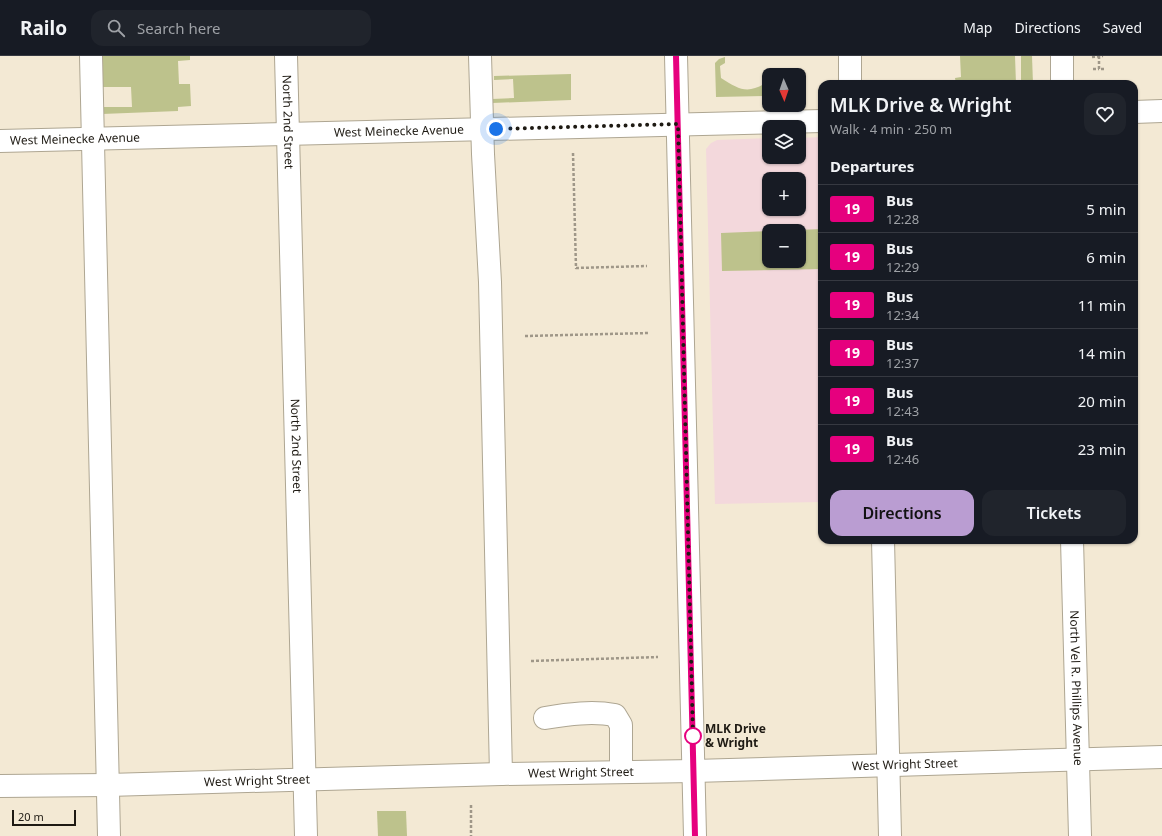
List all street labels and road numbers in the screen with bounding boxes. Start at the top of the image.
street label: North 2nd Street [278,74,298,170]
street label: West Meinecke Avenue [334,121,464,141]
street label: West Meinecke Avenue [10,129,140,149]
street label: North 2nd Street [287,398,306,494]
street label: North Vel R. Phillips Avenue [1066,610,1087,766]
street label: West Wright Street [852,754,959,774]
street label: West Wright Street [528,763,635,782]
street label: West Wright Street [204,770,311,790]

